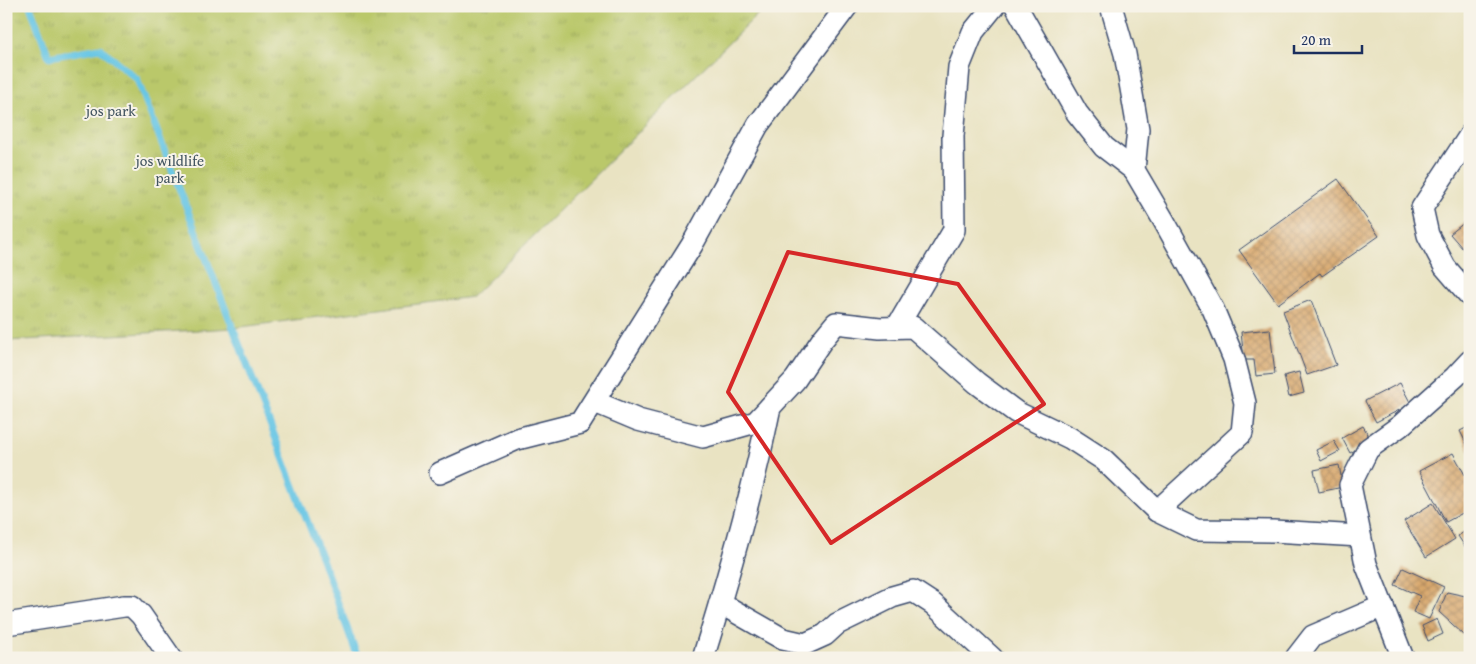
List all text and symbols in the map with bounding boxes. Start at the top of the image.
scale bar [1294,22,1361,54]
text: 20 m [1301,29,1332,50]
park label: jos park [84,100,136,121]
park label: jos wildlife park [134,150,204,188]

